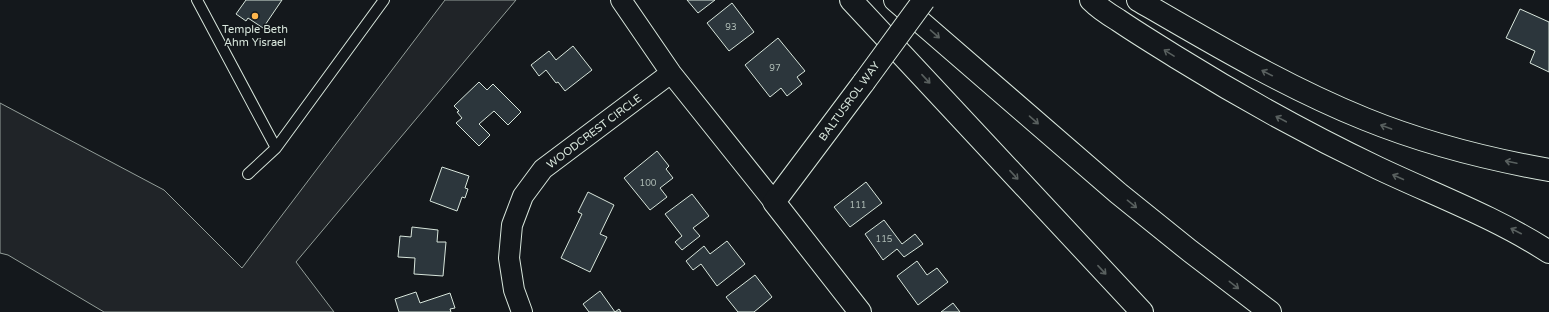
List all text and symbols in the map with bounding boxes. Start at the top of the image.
marker: Temple Beth Ahm Yisrael [250,11,260,21]
house number: 93 [725,22,737,33]
place label: Temple Beth Ahm Yisrael [222,23,288,49]
one-way arrow [930,30,941,39]
one-way arrow [1164,49,1175,57]
street label: BALTUSROL WAY [816,59,883,143]
house number: 97 [769,63,781,74]
one-way arrow [1262,69,1274,77]
one-way arrow [921,74,930,85]
street label: WOODCREST CIRCLE [544,92,644,171]
one-way arrow [1028,115,1039,124]
one-way arrow [1275,115,1287,122]
one-way arrow [1380,122,1392,130]
one-way arrow [1505,158,1518,166]
one-way arrow [1009,170,1018,180]
one-way arrow [1392,172,1404,180]
house number: 100 [640,178,657,189]
house number: 111 [850,200,866,211]
one-way arrow [1127,200,1138,209]
one-way arrow [1510,227,1522,235]
house number: 115 [876,234,893,245]
one-way arrow [1098,265,1107,275]
one-way arrow [1228,281,1239,290]

